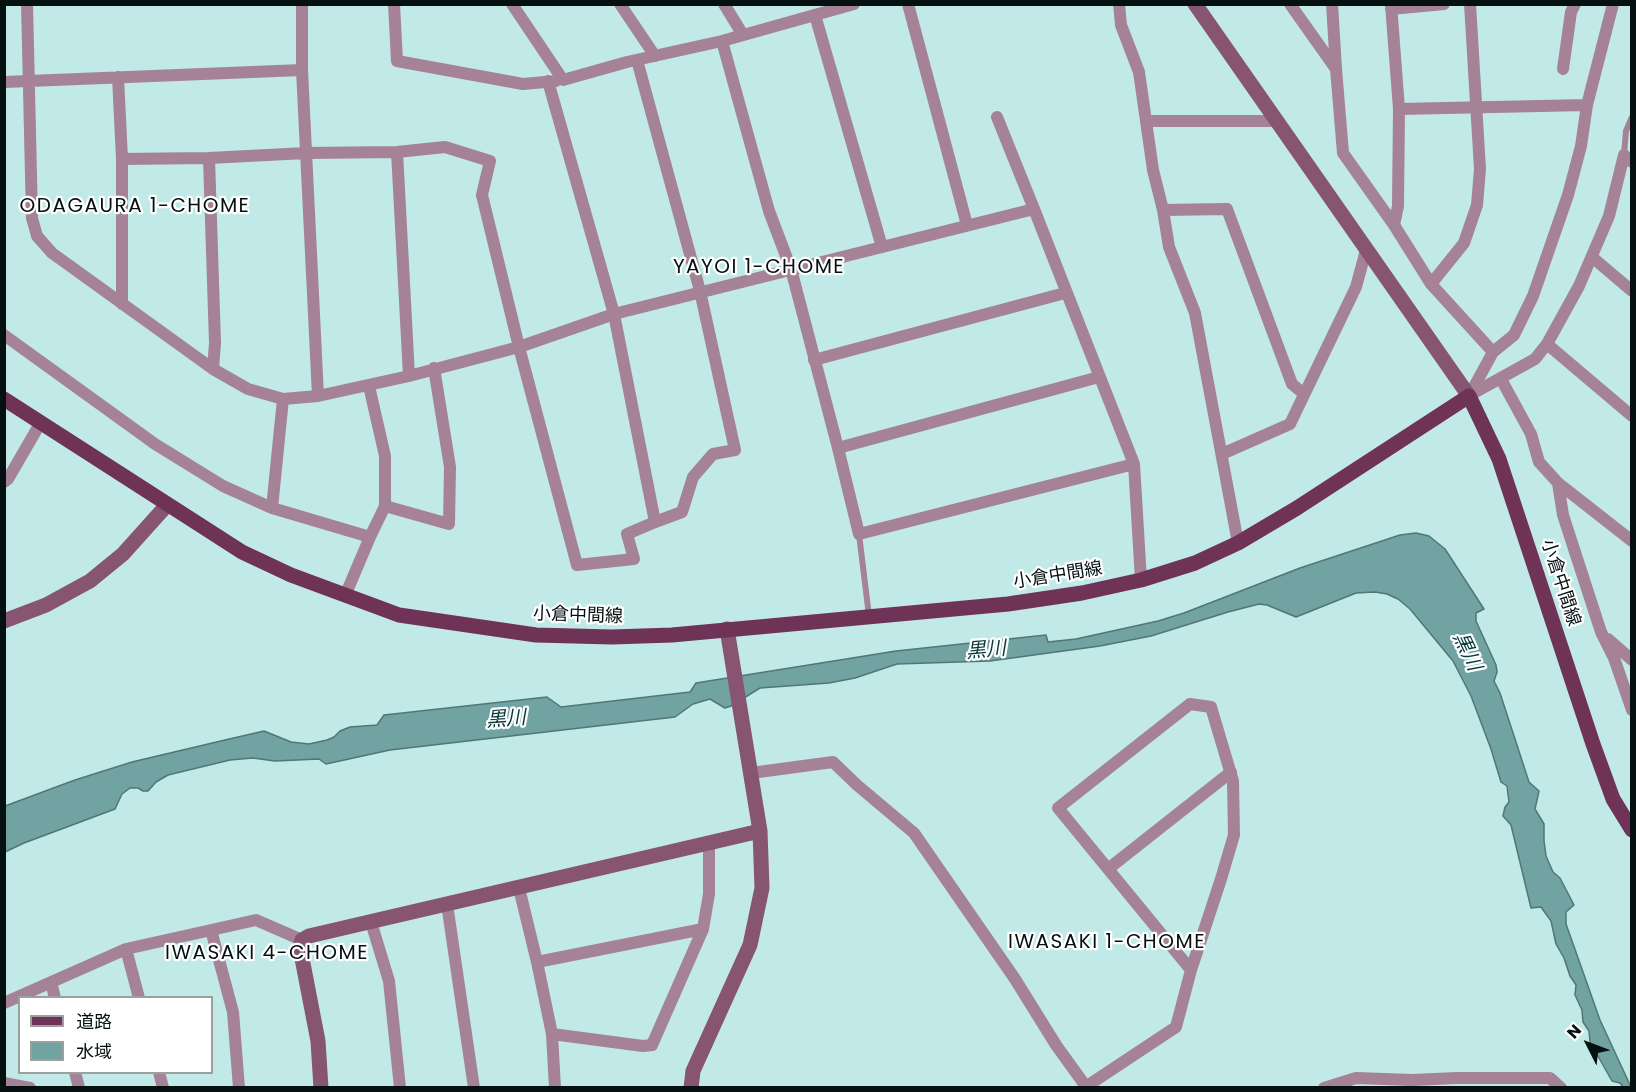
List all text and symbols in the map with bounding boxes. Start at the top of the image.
district label: ODAGAURA 1-CHOME [20,195,250,219]
district label: YAYOI 1-CHOME [673,256,845,280]
street label: 小倉中間線 [1536,537,1584,629]
street label: 小倉中間線 [1012,558,1104,594]
street label: 小倉中間線 [533,604,623,628]
water label: 黒川 [1447,629,1485,675]
water label: 黒川 [965,637,1007,665]
water label: 黒川 [485,707,527,733]
district label: IWASAKI 1-CHOME [1008,931,1206,955]
district label: IWASAKI 4-CHOME [165,942,369,966]
legend [18,996,213,1074]
text: 道路 [76,1009,112,1034]
north arrow [1558,1014,1618,1074]
text: N [1562,1019,1587,1044]
text: 水域 [76,1039,112,1064]

